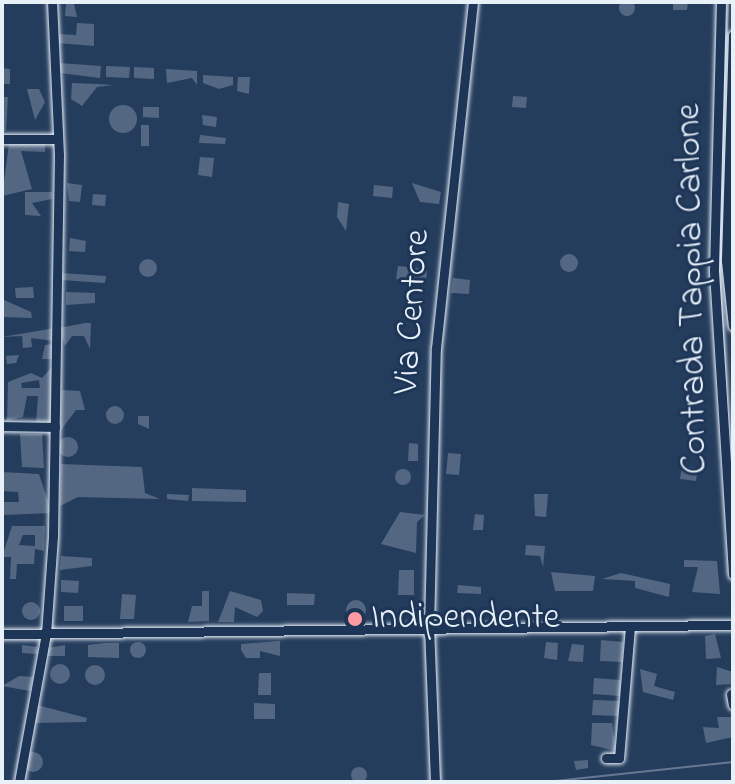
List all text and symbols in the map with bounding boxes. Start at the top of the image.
street label: Contrada Tappia Carlone [668,103,718,475]
street label: Via Centore [386,228,440,396]
place label: Indipendente [371,597,560,641]
marker: Indipendente [346,610,364,628]

